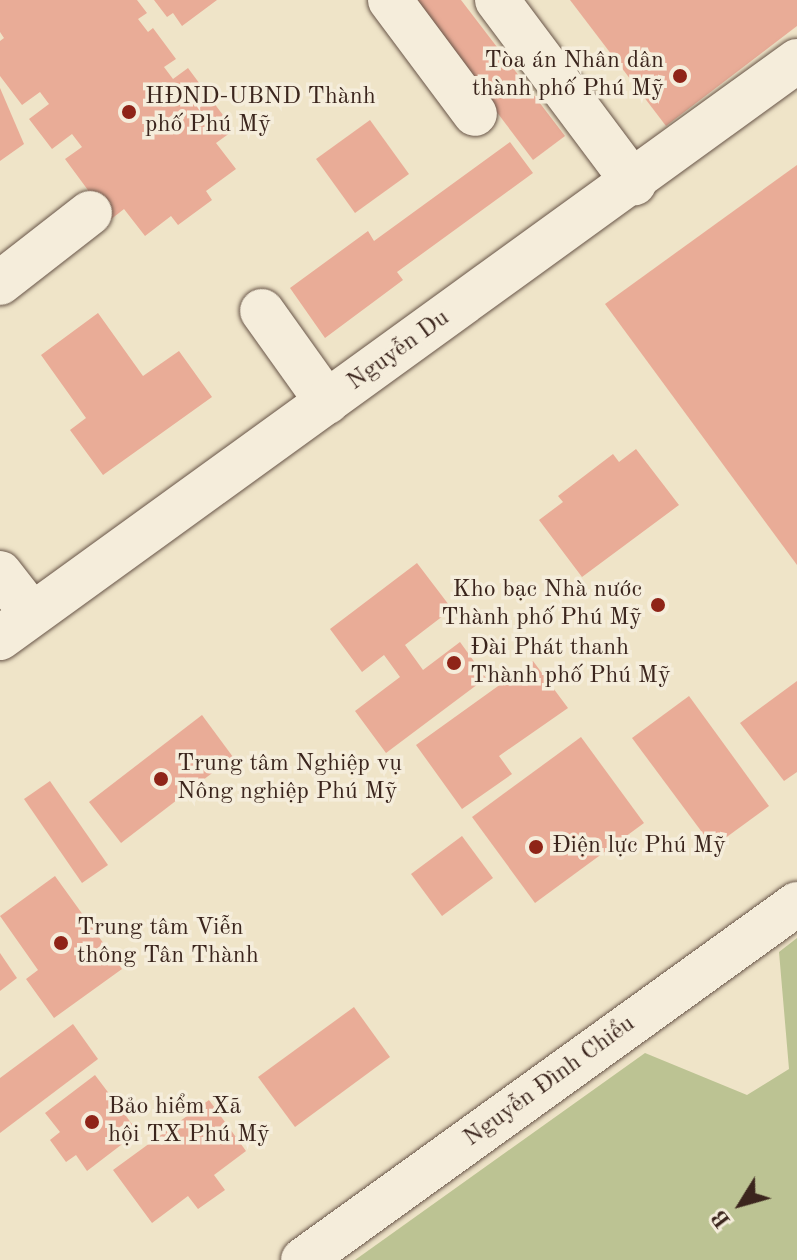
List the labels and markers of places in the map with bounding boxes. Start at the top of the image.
place label: Tòa án Nhân dân thành phố Phú Mỹ [472,48,664,104]
marker: Tòa án Nhân dân thành phố Phú Mỹ [671,67,689,85]
place label: HĐND-UBND Thành phố Phú Mỹ [145,84,376,140]
marker: HĐND-UBND Thành phố Phú Mỹ [120,103,138,121]
place label: Kho bạc Nhà nước Thành phố Phú Mỹ [441,577,642,633]
marker: Kho bạc Nhà nước Thành phố Phú Mỹ [649,596,667,614]
place label: Đài Phát thanh Thành phố Phú Mỹ [470,635,671,691]
marker: Đài Phát thanh Thành phố Phú Mỹ [445,654,463,672]
place label: Trung tâm Nghiệp vụ Nông nghiệp Phú Mỹ [177,751,402,807]
marker: Trung tâm Nghiệp vụ Nông nghiệp Phú Mỹ [152,770,170,788]
place label: Điện lực Phú Mỹ [552,833,726,861]
marker: Điện lực Phú Mỹ [527,838,545,856]
place label: Trung tâm Viễn thông Tân Thành [77,915,259,971]
marker: Trung tâm Viễn thông Tân Thành [52,934,70,952]
place label: Bảo hiểm Xã hội TX Phú Mỹ [108,1094,270,1150]
marker: Bảo hiểm Xã hội TX Phú Mỹ [83,1113,101,1131]

